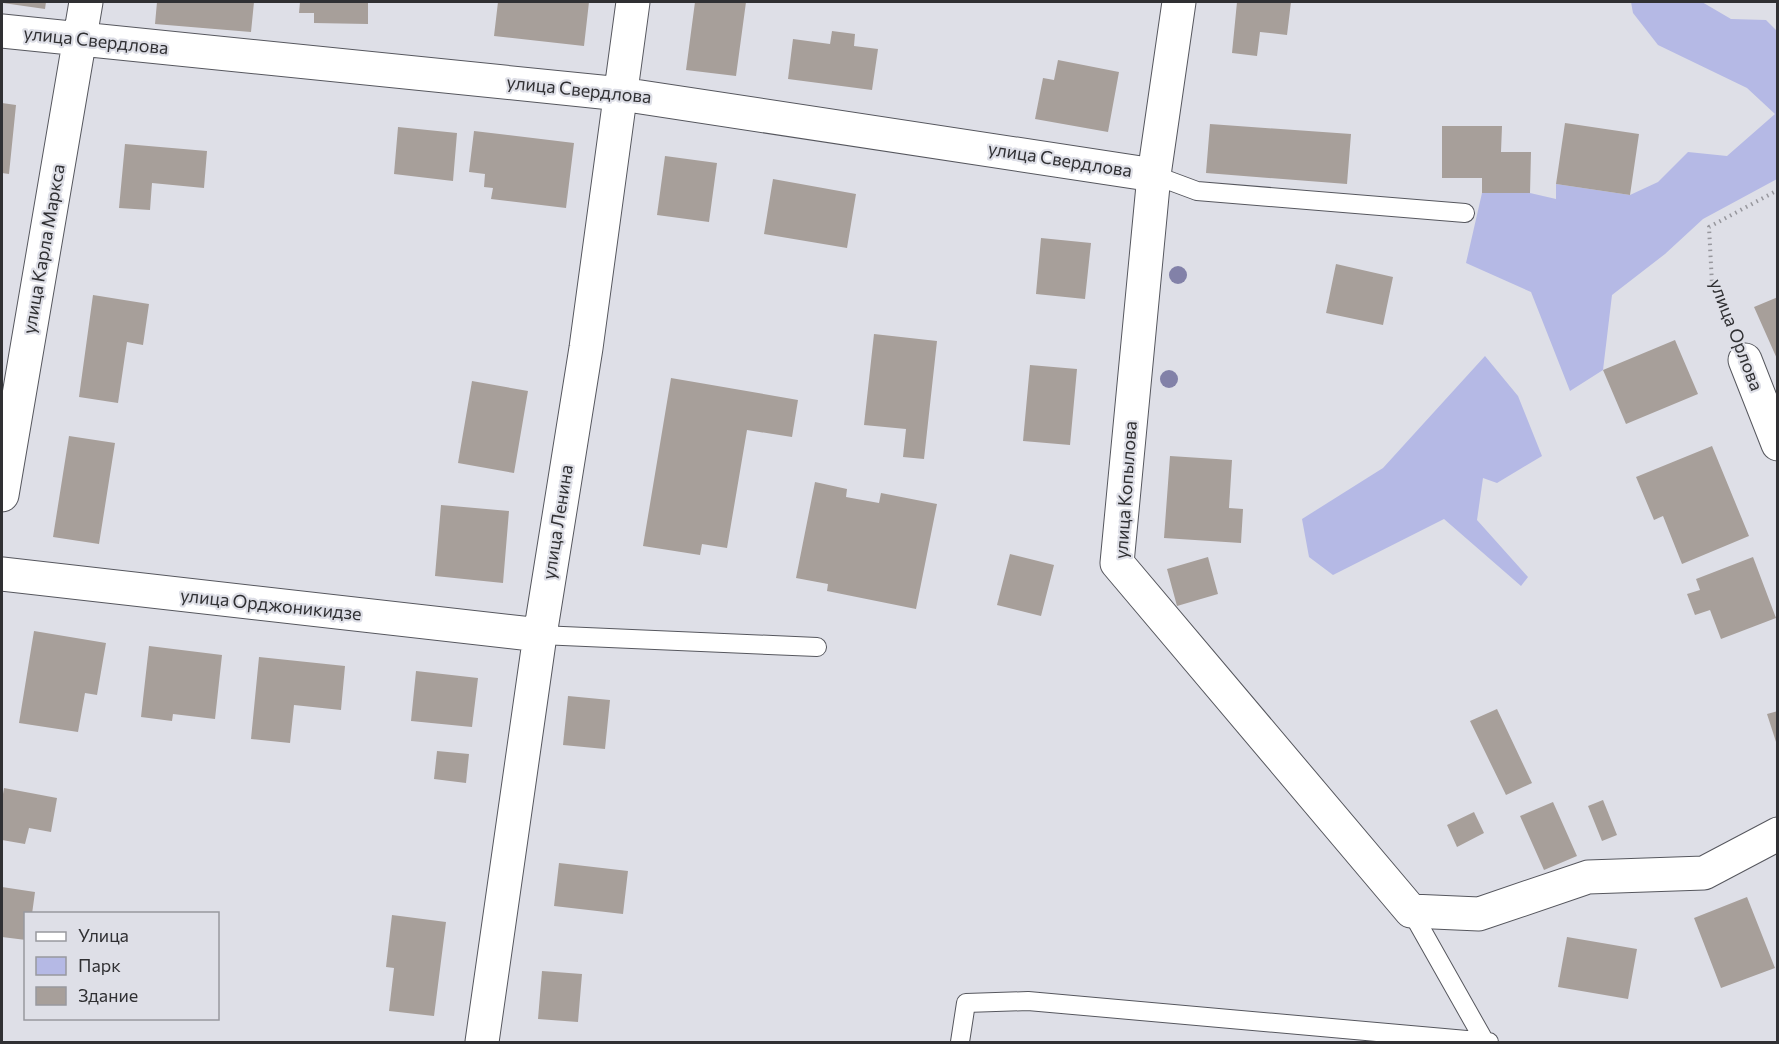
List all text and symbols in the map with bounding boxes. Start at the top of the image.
street label: улица Свердлова [23,21,170,59]
street label: улица Свердлова [506,70,653,108]
street label: улица Свердлова [987,137,1134,181]
street label: улица Карла Маркса [17,162,69,336]
street label: улица Орлова [1706,276,1768,394]
street label: улица Копылова [1109,420,1141,560]
street label: улица Ленина [537,463,577,581]
street label: улица Орджоникидзе [179,584,363,624]
legend [24,912,219,1020]
text: Улица [78,924,129,946]
text: Парк [78,954,121,976]
text: Здание [78,984,138,1006]

